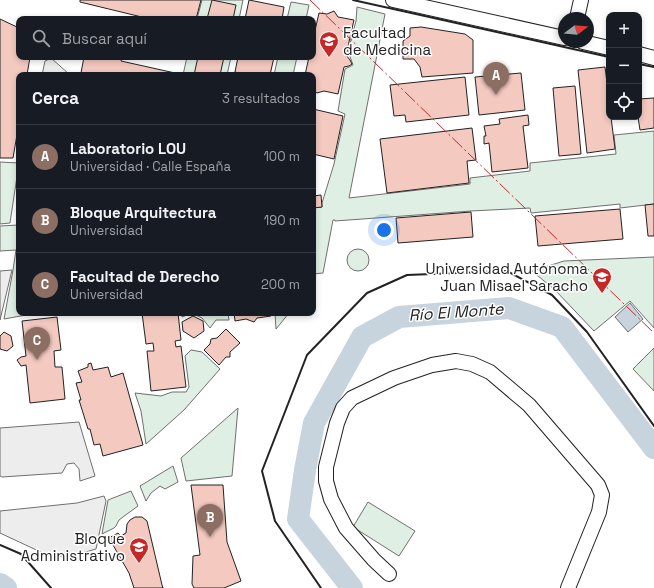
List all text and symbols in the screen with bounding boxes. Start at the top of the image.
north arrow [558,12,594,48]
map controls [606,12,642,120]
button: + [606,12,642,48]
search box [16,16,316,60]
place label: Facultad de Medicina [343,23,431,59]
icon: search [30,27,52,49]
text: Buscar aquí [62,29,147,48]
school or university icon: Facultad de Medicina [318,30,340,58]
button: − [606,48,642,84]
pin: A [483,62,509,95]
button: locate [606,84,642,120]
text: Cerca [32,87,79,109]
text: 3 resultados [222,90,300,107]
text: Laboratorio LOU [70,139,186,158]
text: A [41,148,49,165]
text: 100 m [263,148,300,165]
text: Universidad · Calle España [70,158,231,175]
text: Bloque Arquitectura [70,203,217,222]
text: B [41,212,49,229]
text: 190 m [264,212,300,229]
your location [374,220,394,240]
text: Universidad [70,222,143,239]
place label: Universidad Autónoma Juan Misael Saracho [425,259,588,295]
school or university icon: Universidad Autónoma Juan Misael Saracho [591,266,613,294]
text: Facultad de Derecho [70,267,219,286]
text: C [41,276,49,293]
text: 200 m [261,276,300,293]
text: Universidad [70,286,143,303]
water label: Río El Monte [408,298,505,326]
pin: C [24,327,50,360]
pin: B [197,504,223,537]
place label: Bloque Administrativo [21,529,125,565]
school or university icon: Bloque Administrativo [128,536,150,564]

